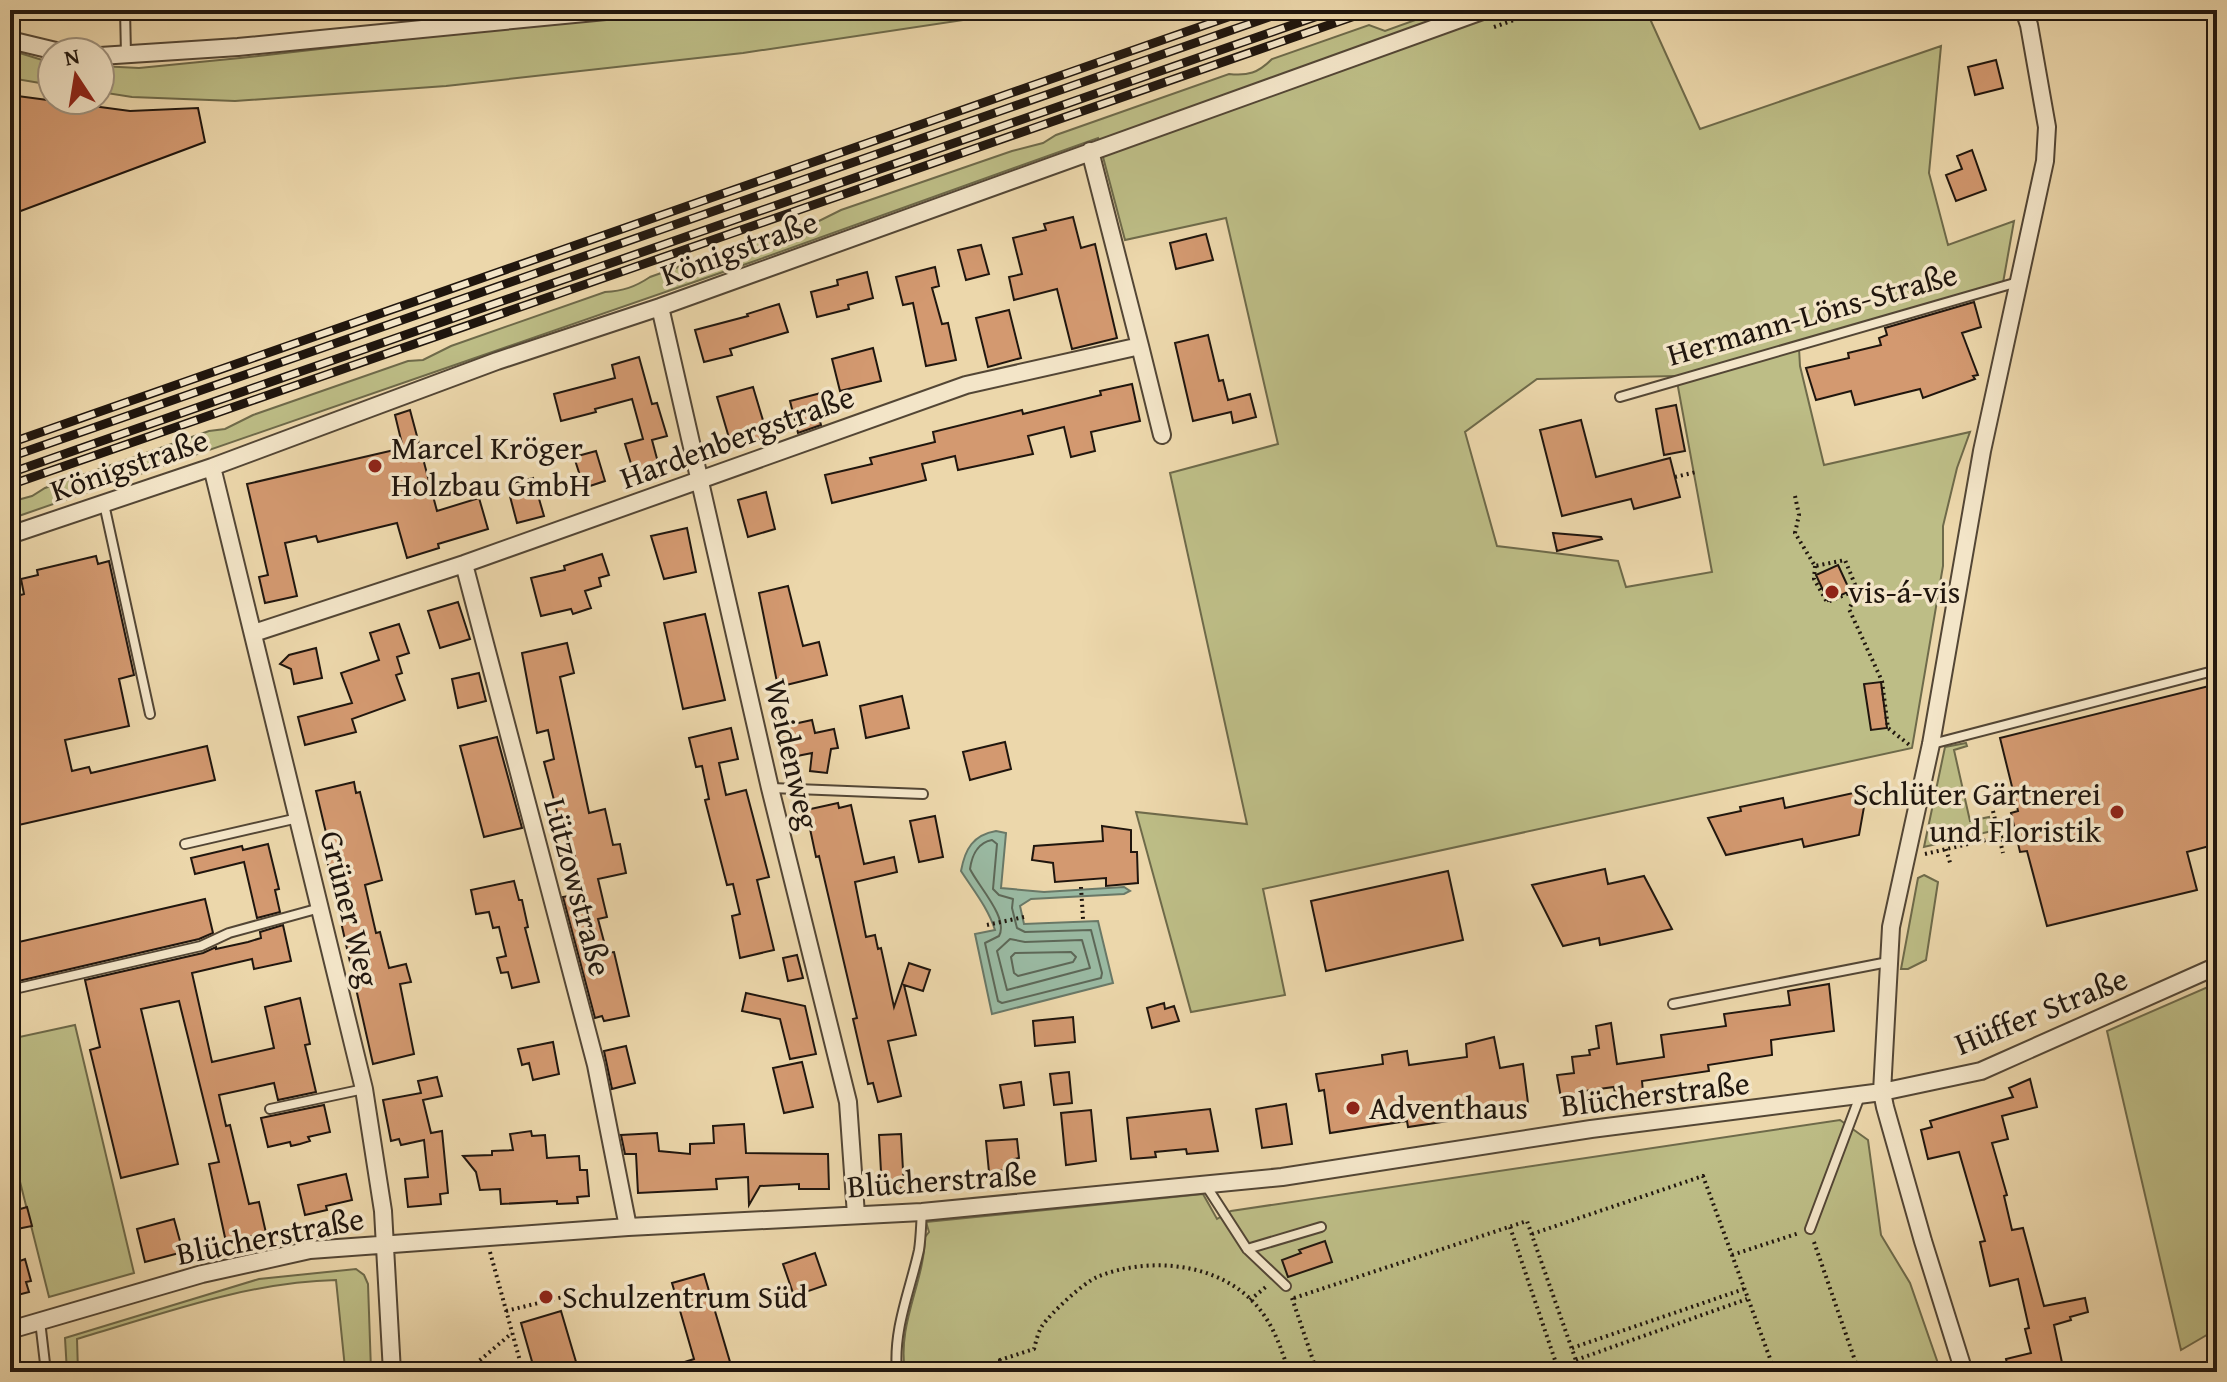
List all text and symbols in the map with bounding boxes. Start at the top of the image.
north arrow [36,36,116,116]
text: N [61,39,83,74]
street label: Königstraße [654,197,824,298]
street label: Hermann-Löns-Straße [1661,250,1962,377]
street label: Hardenbergstraße [613,372,860,501]
street label: Königstraße [44,416,214,513]
place label: Marcel Kröger Holzbau GmbH [391,424,590,508]
marker: Marcel Kröger Holzbau GmbH [366,457,384,475]
place label: vis-á-vis [1848,568,1960,615]
marker: vis-á-vis [1823,583,1841,601]
street label: Weidenweg [752,674,833,834]
place label: Schlüter Gärtnerei und Floristik [1853,770,2102,854]
street label: Lützowstraße [532,793,625,981]
marker: Schlüter Gärtnerei und Floristik [2108,803,2126,821]
street label: Grüner Weg [308,826,393,992]
street label: Hüffer Straße [1947,954,2134,1067]
street label: Blücherstraße [1558,1059,1752,1128]
place label: Adventhaus [1369,1084,1528,1131]
marker: Adventhaus [1344,1099,1362,1117]
street label: Blücherstraße [846,1149,1038,1210]
street label: Blücherstraße [172,1194,368,1277]
place label: Schulzentrum Süd [562,1273,808,1320]
marker: Schulzentrum Süd [537,1288,555,1306]

